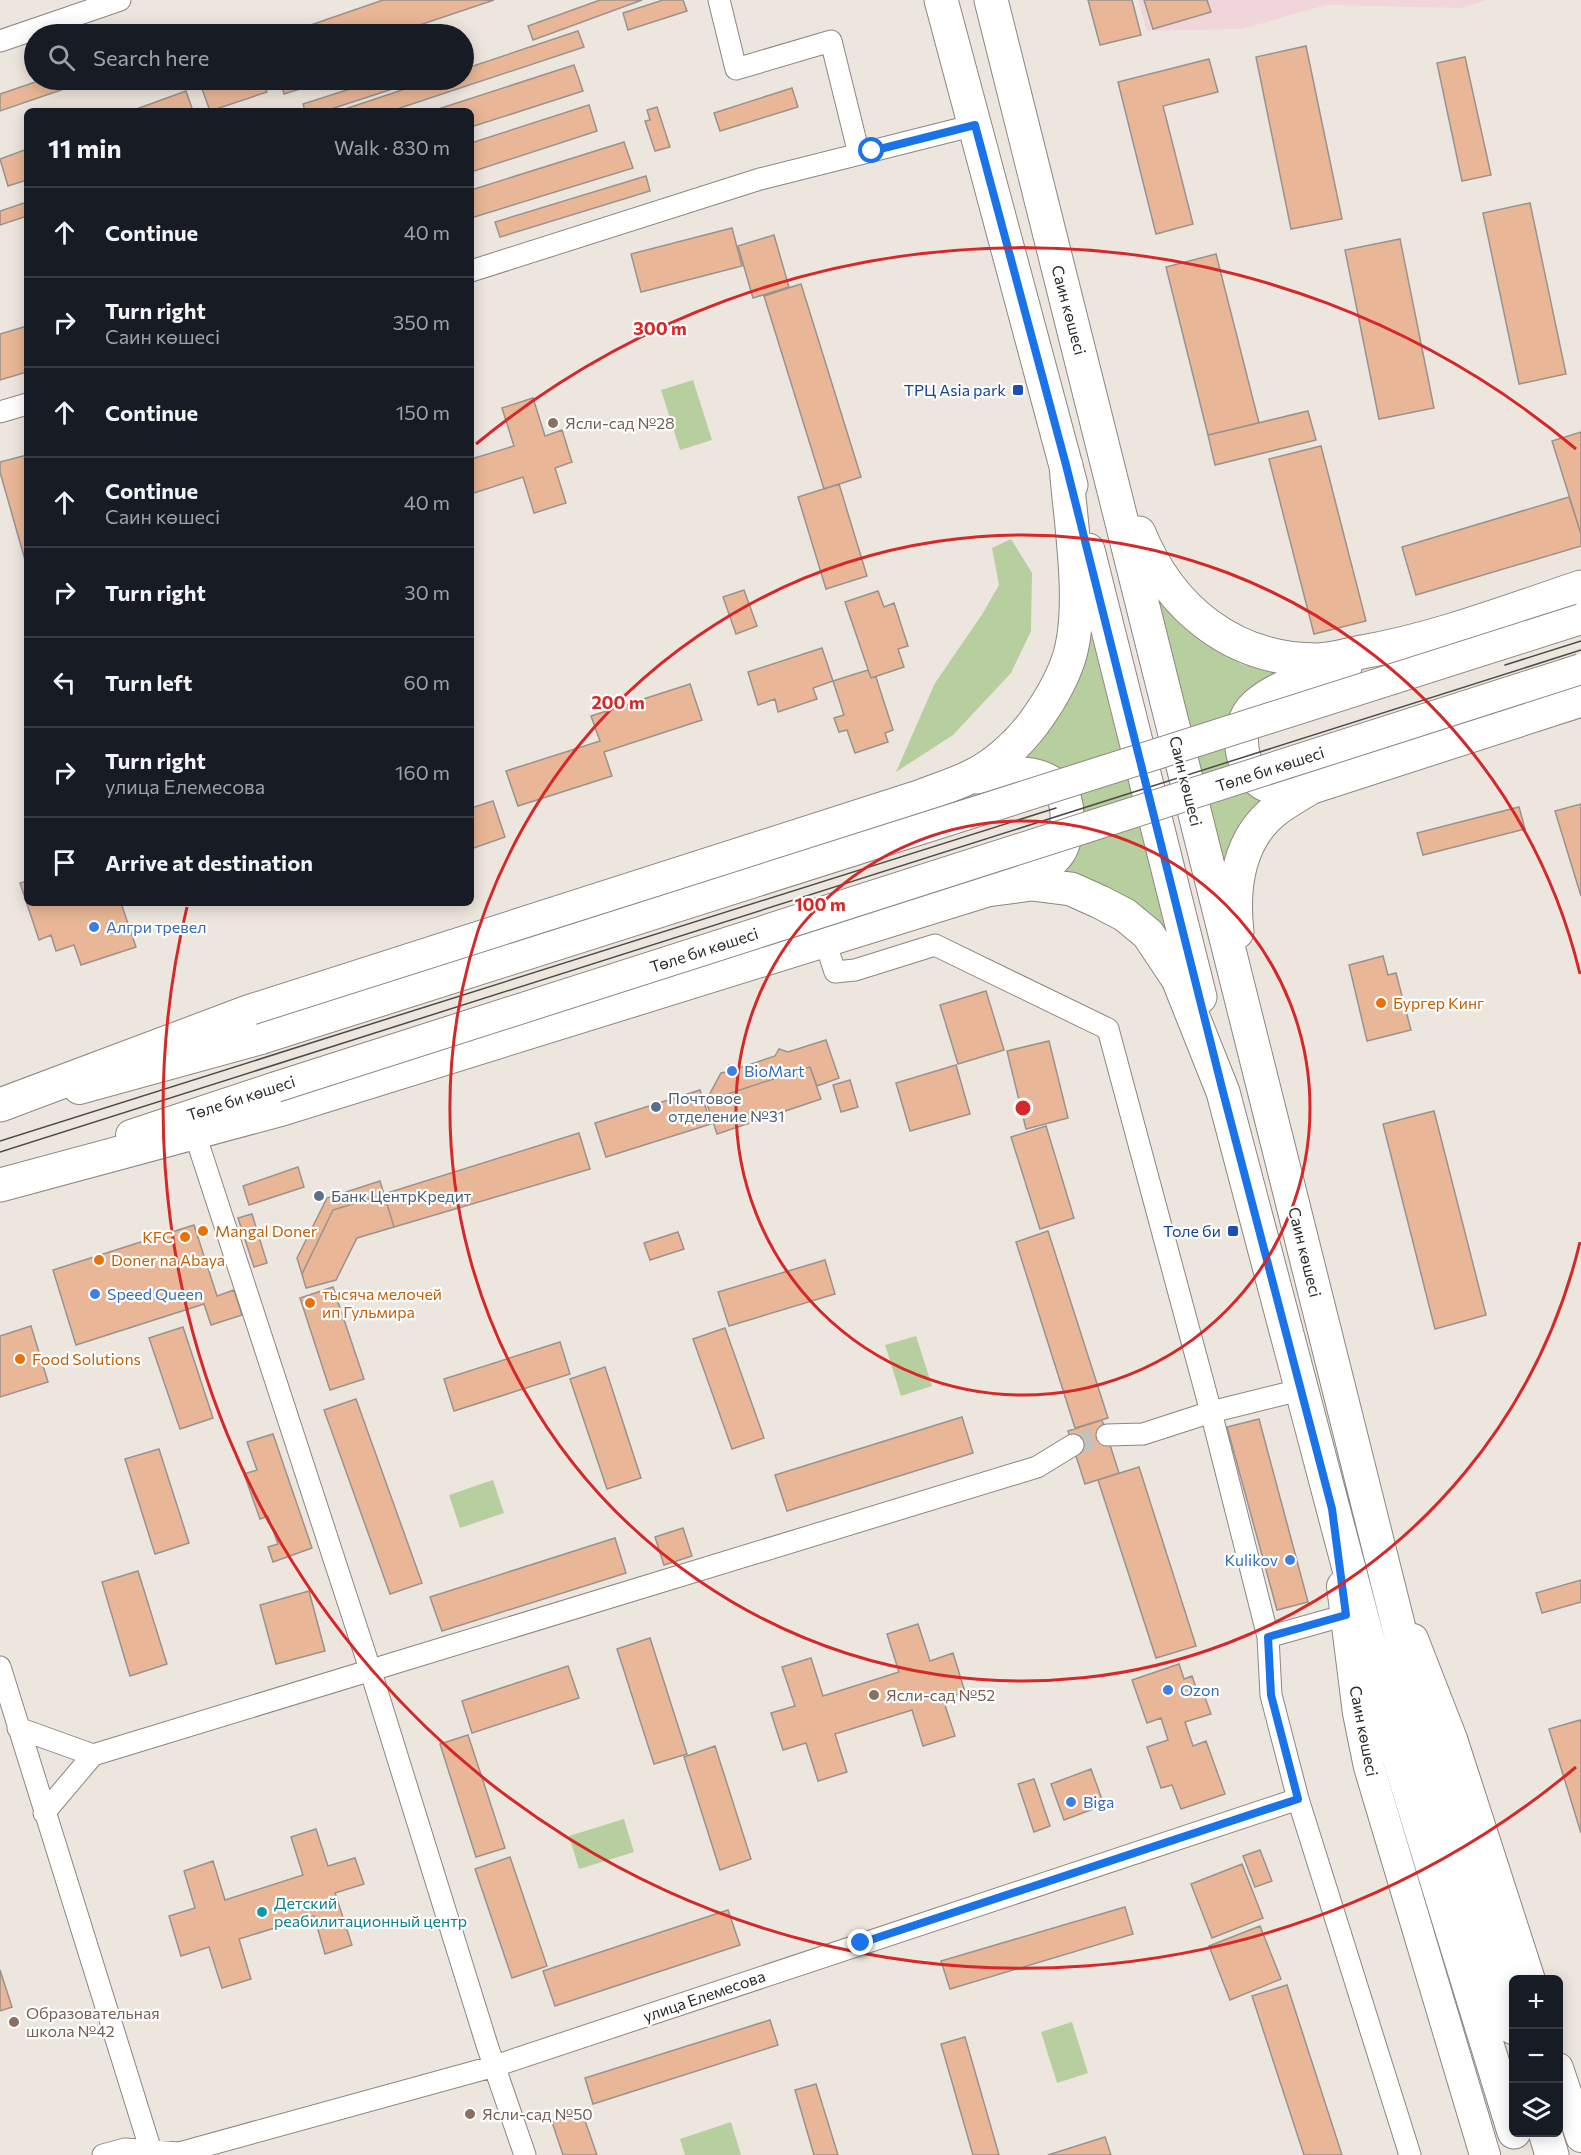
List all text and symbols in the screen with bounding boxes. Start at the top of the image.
search box [24,24,474,90]
icon: search [45,41,78,74]
text: Search here [93,44,209,71]
text: 11 min [48,132,121,163]
text: Walk · 830 m [334,135,450,159]
route start [858,137,884,163]
icon: ahead [48,216,81,249]
text: Continue [105,219,198,246]
text: 40 m [404,220,450,244]
street label: Саин көшесі [1048,263,1091,357]
text: Turn right [105,297,206,324]
icon: right [48,306,81,339]
text: 350 m [393,310,450,334]
text: 300 m [633,317,687,339]
text: Саин көшесі [105,324,220,348]
place label: ТРЦ Asia park [904,380,1006,399]
marker: ТРЦ Asia park [1011,383,1025,397]
icon: ahead [48,396,81,429]
text: Continue [105,399,198,426]
text: 150 m [396,400,450,424]
place label: Ясли-сад №28 [565,413,675,432]
marker: Ясли-сад №28 [546,416,560,430]
text: Continue [105,477,198,504]
icon: ahead [48,486,81,519]
text: 40 m [404,490,450,514]
text: Саин көшесі [105,504,220,528]
icon: right [48,576,81,609]
text: Turn right [105,579,206,606]
text: 30 m [404,580,450,604]
icon: left [48,666,81,699]
text: Turn left [105,669,192,696]
text: 60 m [404,670,450,694]
text: 200 m [591,691,645,713]
street label: Саин көшесі [1166,734,1207,828]
street label: Төле би көшесі [1213,742,1326,795]
text: Turn right [105,747,206,774]
icon: right [48,756,81,789]
text: 160 m [395,760,450,784]
text: улица Елемесова [105,774,265,798]
icon: arrive [48,846,81,879]
text: Arrive at destination [105,849,313,876]
text: 100 m [794,893,846,915]
place label: Алгри тревел [106,917,206,936]
marker: Алгри тревел [87,920,101,934]
street label: Төле би көшесі [647,923,760,976]
place label: Бургер Кинг [1393,993,1484,1012]
marker: Бургер Кинг [1374,996,1388,1010]
place label: BioMart [744,1061,805,1080]
marker: BioMart [725,1064,739,1078]
street label: Төле би көшесі [184,1071,297,1124]
place label: Почтовое отделение №31 [668,1088,785,1125]
centre of rings [1013,1098,1033,1118]
marker: Почтовое отделение №31 [649,1100,663,1114]
place label: Банк ЦентрКредит [331,1186,472,1205]
marker: Банк ЦентрКредит [312,1189,326,1203]
street label: Саин көшесі [1285,1205,1326,1299]
place label: Mangal Doner [215,1221,318,1240]
place label: Толе би [1163,1221,1221,1240]
marker: Mangal Doner [196,1224,210,1238]
marker: Толе би [1226,1224,1240,1238]
place label: KFC [142,1227,173,1246]
marker: KFC [178,1230,192,1244]
place label: Doner na Abaya [111,1250,225,1269]
marker: Doner na Abaya [92,1253,106,1267]
place label: Speed Queen [107,1284,203,1303]
place label: тысяча мелочей ип Гульмира [322,1284,442,1321]
marker: Speed Queen [88,1287,102,1301]
marker: тысяча мелочей ип Гульмира [303,1296,317,1310]
place label: Food Solutions [32,1349,141,1368]
marker: Food Solutions [13,1352,27,1366]
place label: Kulikov [1225,1550,1278,1569]
marker: Kulikov [1283,1553,1297,1567]
place label: Ozon [1180,1680,1220,1699]
marker: Ozon [1161,1683,1175,1697]
street label: Саин көшесі [1346,1684,1383,1778]
place label: Ясли-сад №52 [886,1685,995,1704]
marker: Ясли-сад №52 [867,1688,881,1702]
place label: Biga [1083,1792,1114,1811]
marker: Biga [1064,1795,1078,1809]
place label: Детский реабилитационный центр [274,1893,467,1930]
marker: Детский реабилитационный центр [255,1905,269,1919]
route end [847,1929,873,1955]
street label: улица Елемесова [640,1966,767,2025]
map controls [1509,1975,1563,2137]
button: + [1509,1975,1563,2029]
place label: Образовательная школа №42 [26,2003,160,2040]
marker: Образовательная школа №42 [7,2015,21,2029]
button: − [1509,2029,1563,2083]
button: layers [1509,2083,1563,2137]
place label: Ясли-сад №50 [482,2104,593,2123]
marker: Ясли-сад №50 [463,2107,477,2121]

